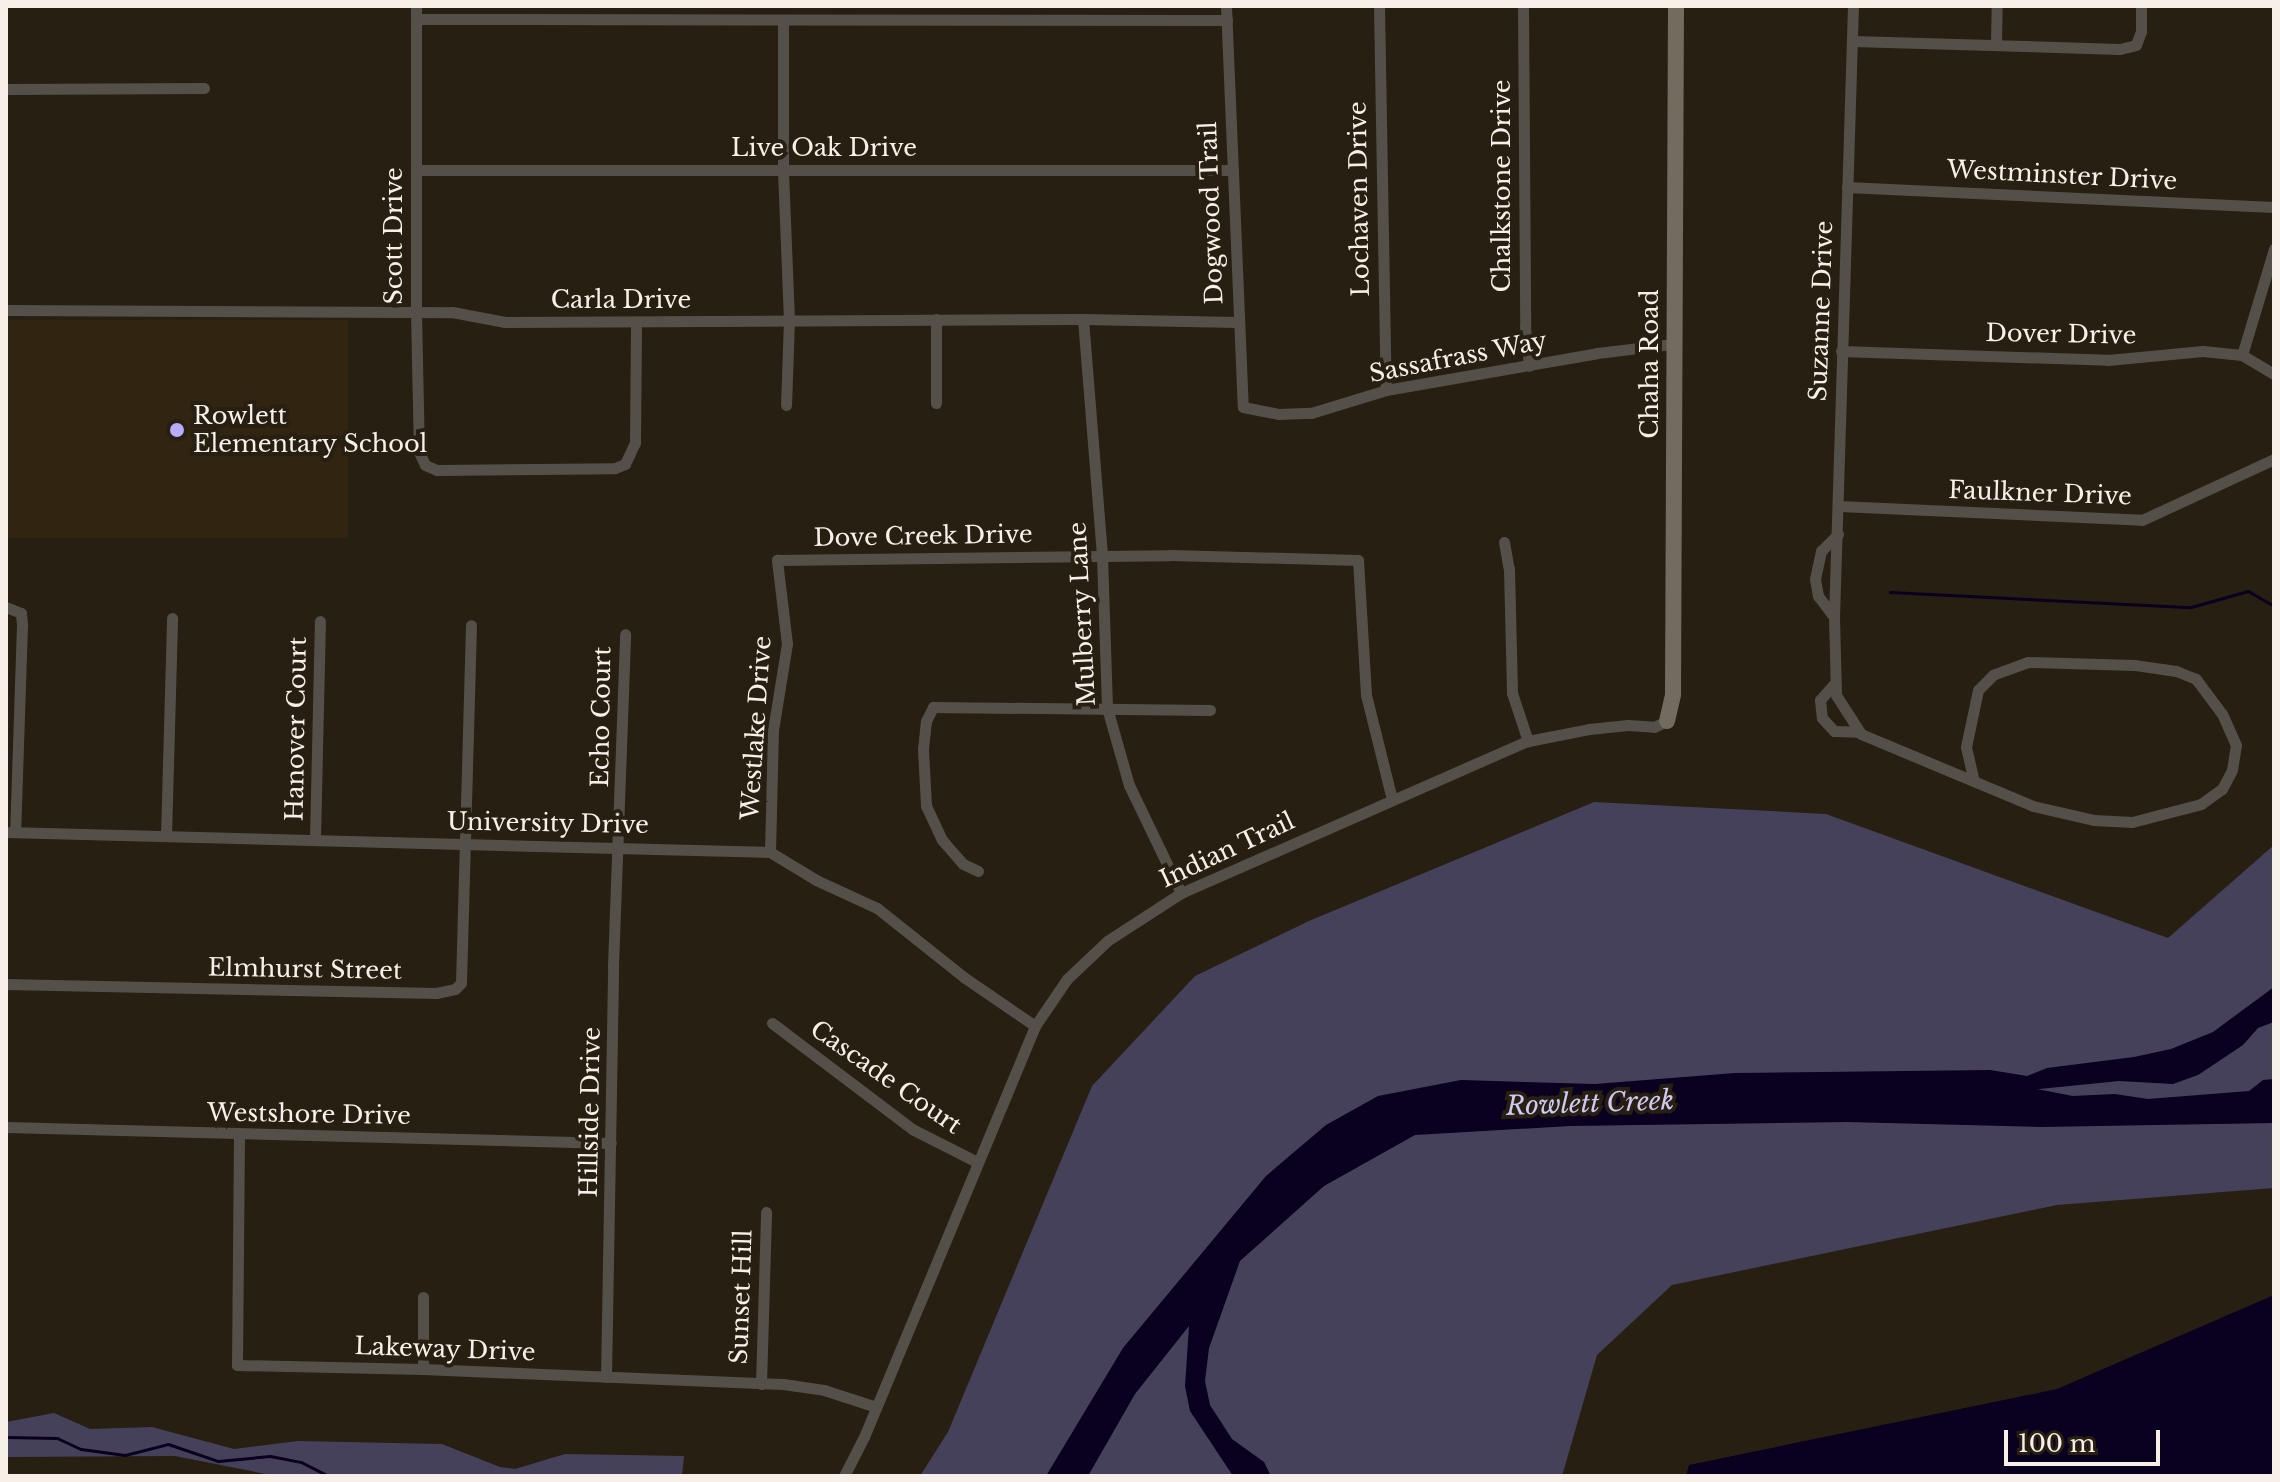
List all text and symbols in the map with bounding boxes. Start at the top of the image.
street label: Chalkstone Drive [1488,79,1516,293]
street label: Lochaven Drive [1343,101,1375,297]
street label: Dogwood Trail [1193,121,1229,305]
street label: Live Oak Drive [731,134,917,162]
street label: Westminster Drive [1946,155,2178,195]
street label: Scott Drive [380,167,408,305]
street label: Suzanne Drive [1803,220,1839,402]
street label: Carla Drive [551,286,691,314]
street label: Chaha Road [1636,289,1664,439]
street label: Dover Drive [1985,318,2137,350]
street label: Sassafrass Way [1366,326,1550,388]
place label: Rowlett Elementary School [193,402,428,458]
marker: Rowlett Elementary School [168,421,186,439]
street label: Faulkner Drive [1947,475,2133,511]
street label: Dove Creek Drive [813,520,1033,552]
street label: Mulberry Lane [1063,521,1101,707]
street label: Westlake Drive [735,635,777,821]
street label: Hanover Court [280,636,312,822]
street label: Echo Court [585,646,617,788]
street label: Indian Trail [1155,806,1299,894]
street label: University Drive [446,807,650,839]
street label: Elmhurst Street [208,953,402,985]
street label: Cascade Court [805,1014,967,1140]
street label: Hillside Drive [574,1027,606,1197]
water label: Rowlett Creek [1505,1085,1675,1123]
street label: Westshore Drive [207,1098,411,1130]
street label: Sunset Hill [724,1229,758,1365]
street label: Lakeway Drive [354,1331,536,1367]
scale bar [2008,1414,2164,1464]
text: 100 m [2018,1429,2096,1458]

